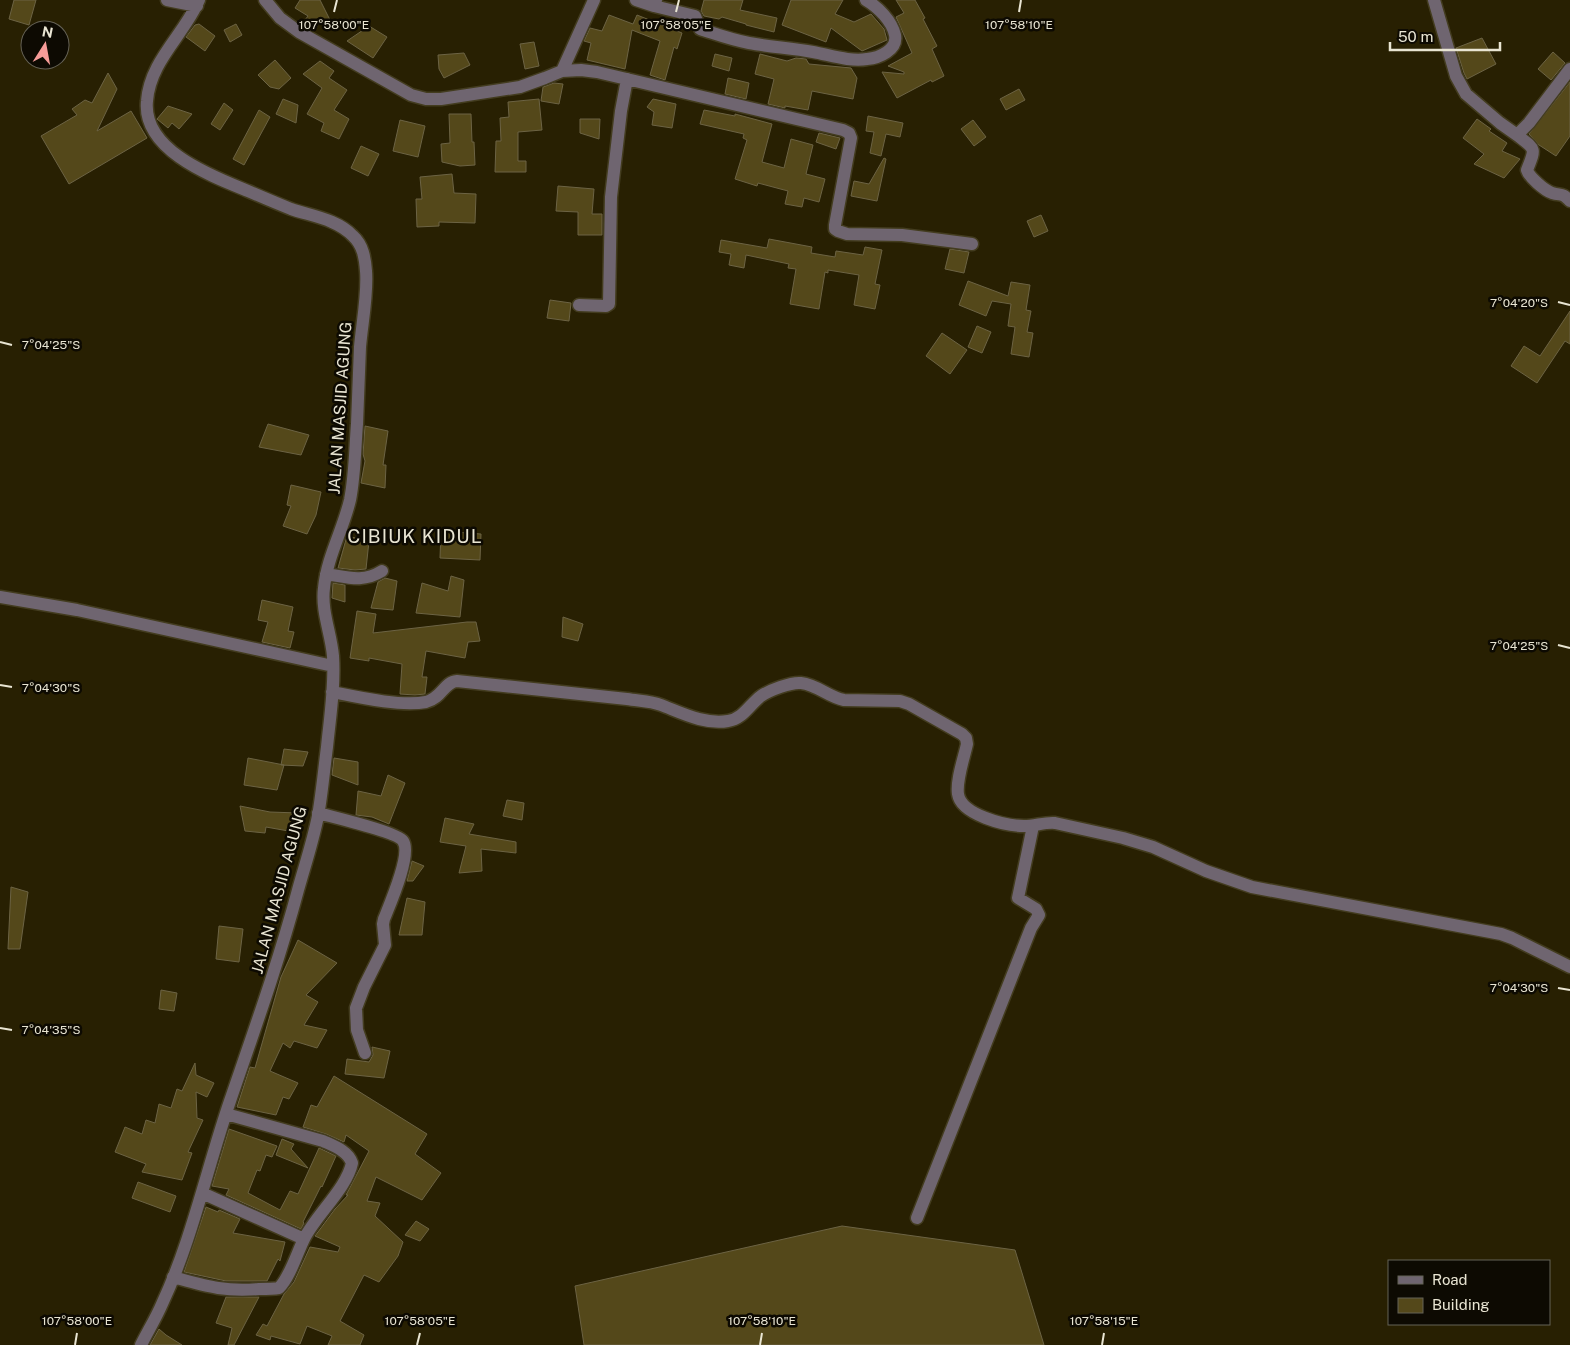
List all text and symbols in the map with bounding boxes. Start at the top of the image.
text: 107°58'00"E [299,18,369,32]
text: 107°58'05"E [641,18,711,32]
text: 107°58'10"E [985,18,1053,32]
north arrow [20,20,70,70]
scale bar [1390,20,1500,52]
text: N [41,23,54,41]
text: 50 m [1398,28,1433,45]
text: 7°04'20"S [1490,296,1548,310]
street label: JALAN MASJID AGUNG [324,321,356,495]
text: 7°04'25"S [22,338,80,352]
district label: CIBIUK KIDUL [347,525,483,547]
text: 7°04'25"S [1490,639,1548,653]
text: 7°04'30"S [22,681,80,695]
street label: JALAN MASJID AGUNG [247,804,311,976]
text: 7°04'30"S [1490,981,1548,995]
text: 7°04'35"S [22,1023,81,1037]
legend [1388,1260,1550,1325]
text: Road [1432,1271,1468,1288]
text: Building [1432,1296,1490,1313]
text: 107°58'00"E [42,1314,112,1328]
text: 107°58'05"E [385,1314,455,1328]
text: 107°58'10"E [728,1314,796,1328]
text: 107°58'15"E [1070,1314,1138,1328]

